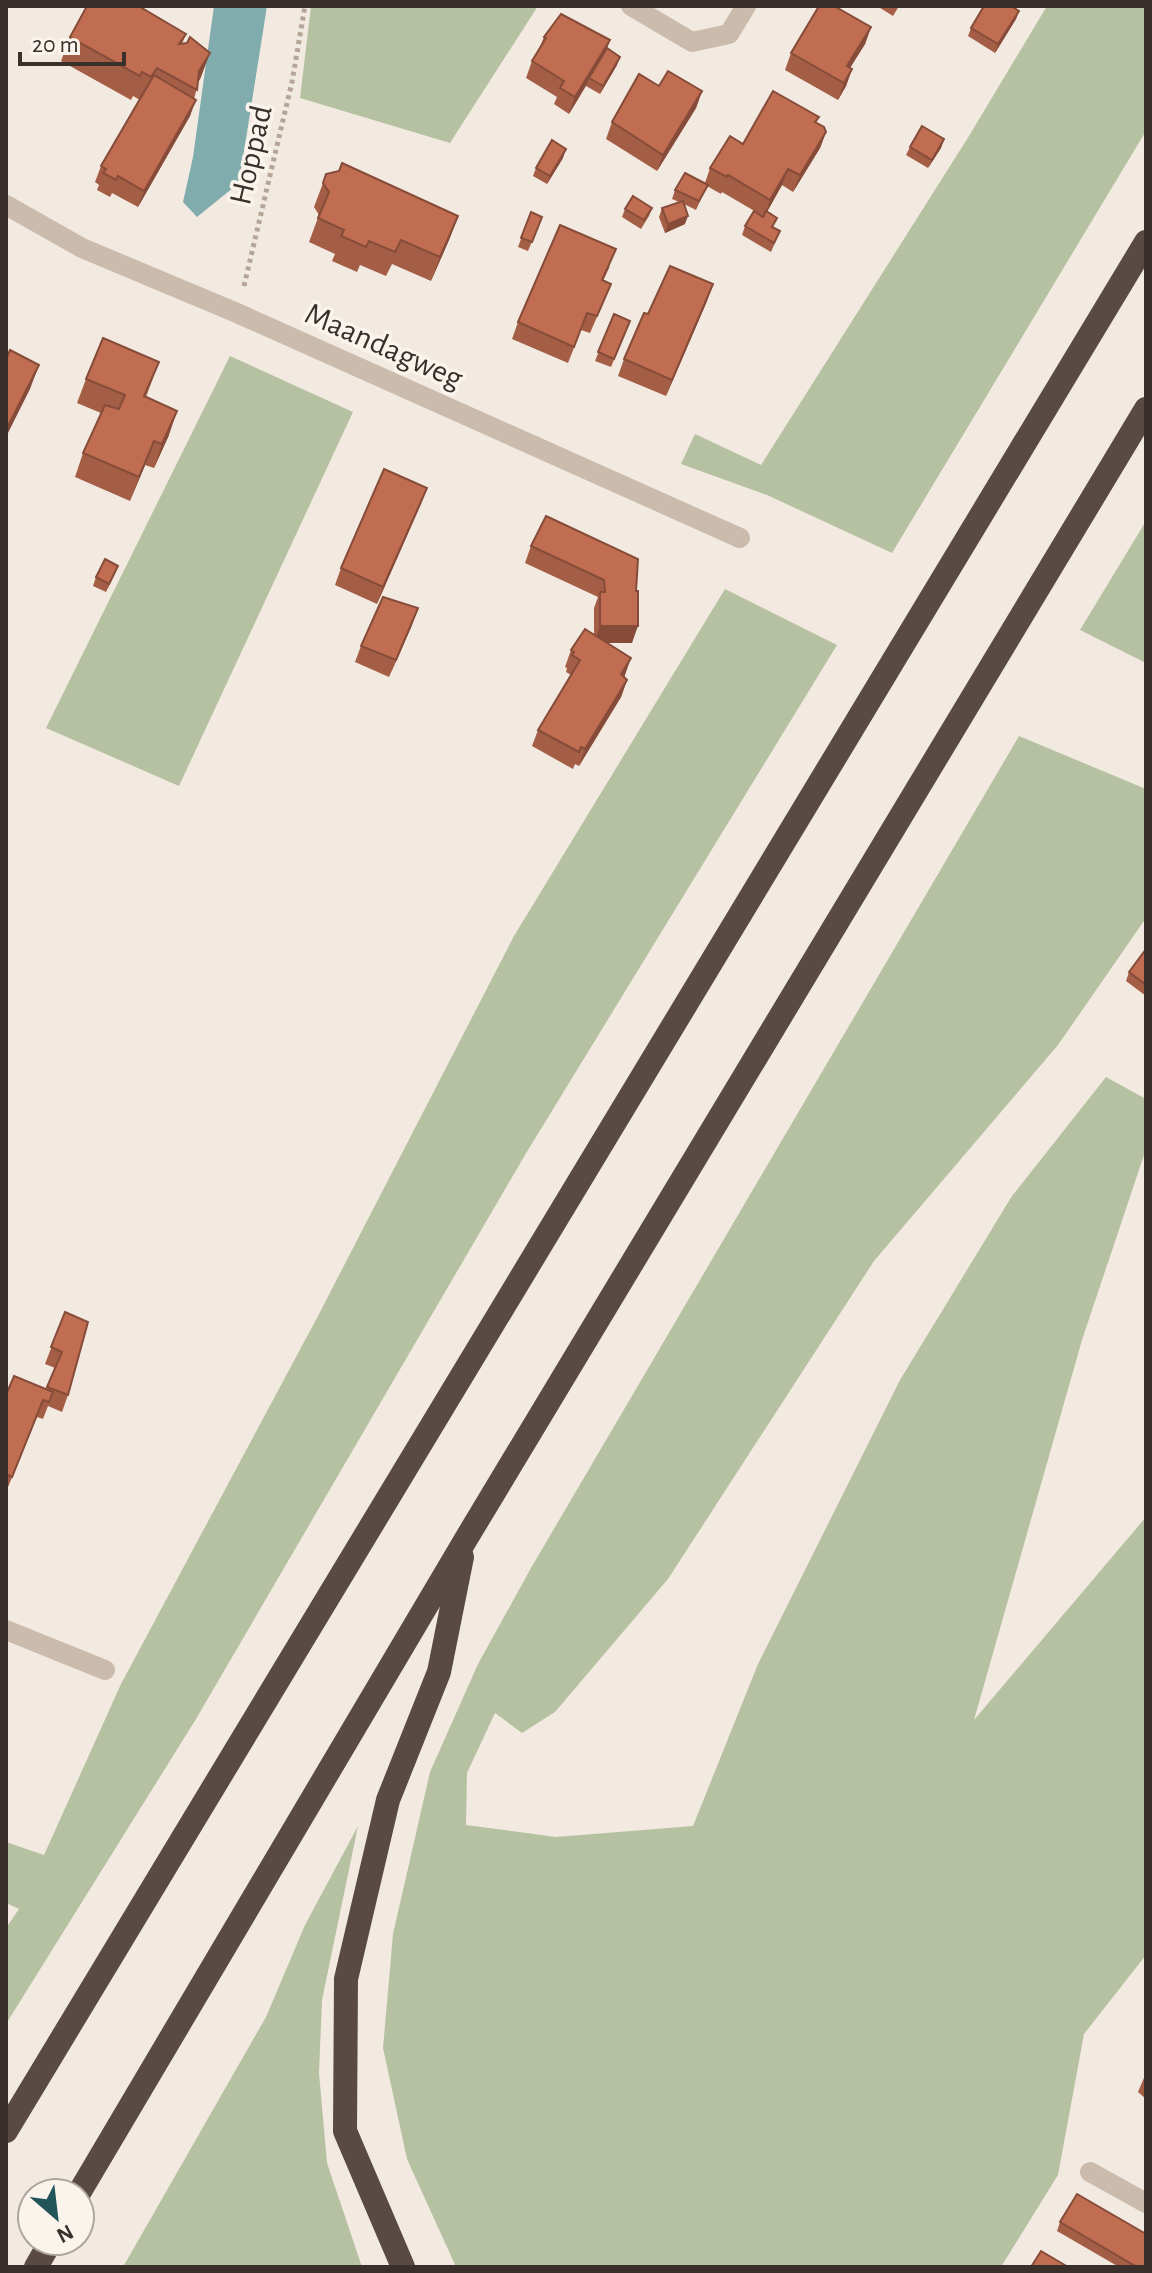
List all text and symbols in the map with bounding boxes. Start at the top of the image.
scale bar [20,16,124,66]
text: 20 m [32,33,79,57]
street label: Hoppad [224,102,278,208]
street label: Maandagweg [300,297,468,395]
north arrow [16,2177,96,2257]
text: N [53,2220,77,2247]

